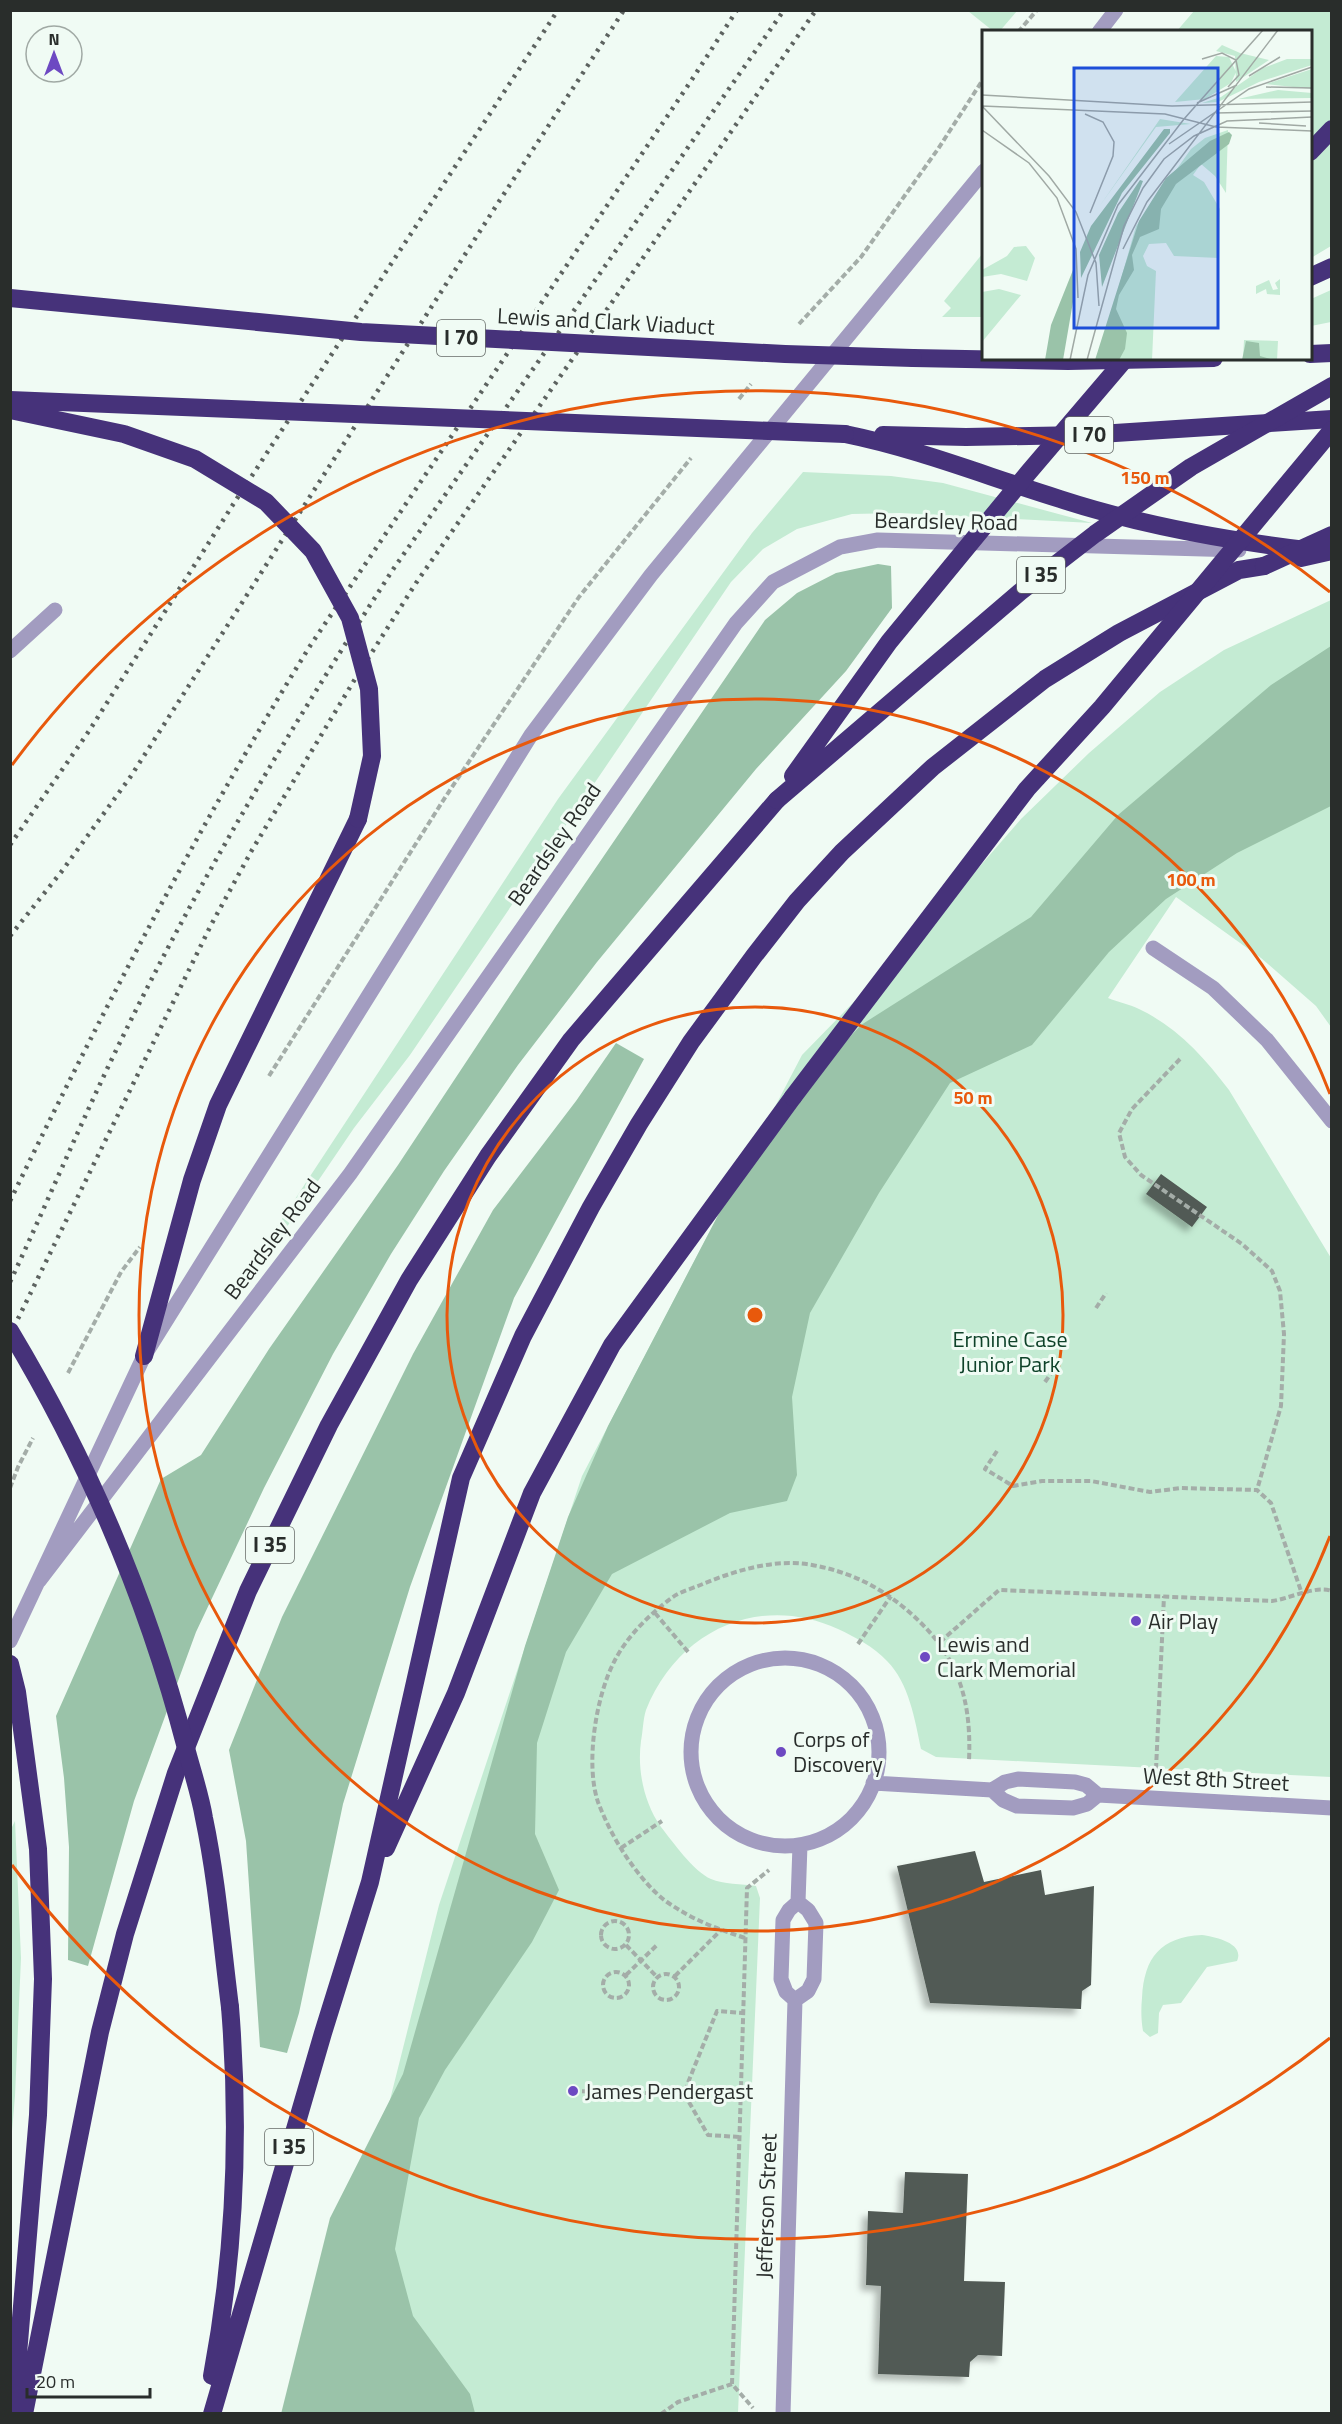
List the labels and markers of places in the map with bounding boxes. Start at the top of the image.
centre of rings [745,1305,765,1325]
place label: Air Play [1148,1604,1218,1638]
marker: Air Play [1129,1614,1143,1628]
place label: Lewis and Clark Memorial [937,1627,1076,1686]
marker: Lewis and Clark Memorial [918,1650,932,1664]
place label: Corps of Discovery [793,1722,883,1781]
marker: Corps of Discovery [774,1745,788,1759]
place label: James Pendergast [585,2074,754,2108]
marker: James Pendergast [566,2084,580,2098]

